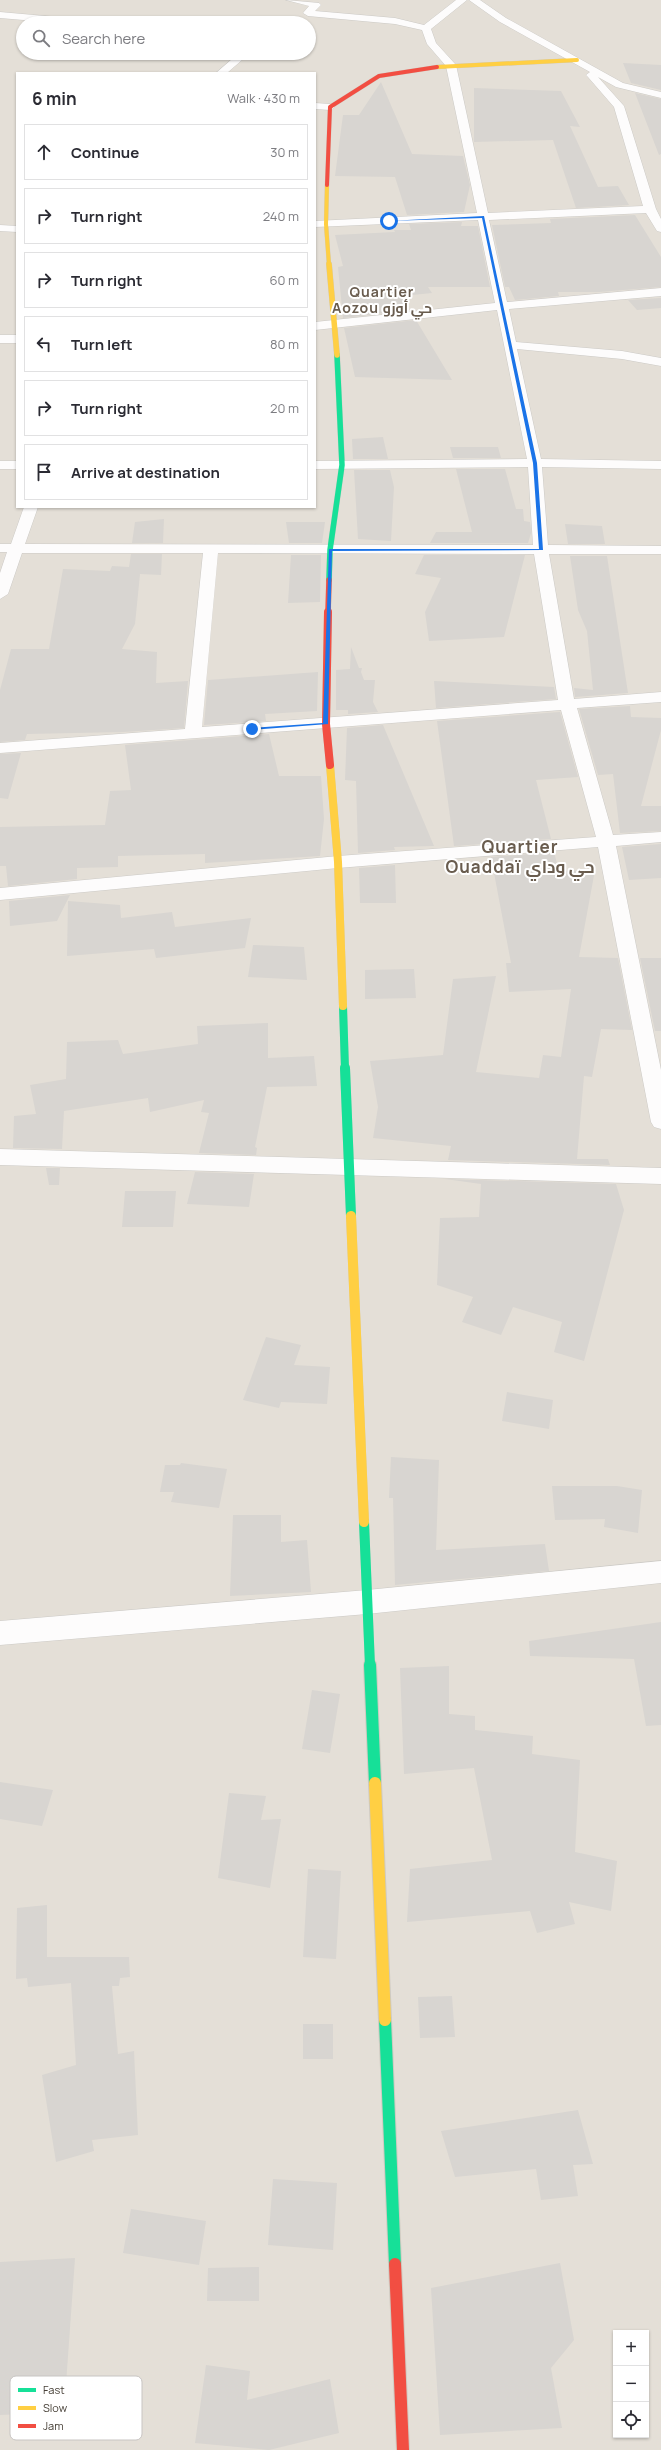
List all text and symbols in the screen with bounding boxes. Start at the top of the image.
search box [16,16,316,60]
icon: search [30,27,52,49]
text: Search here [62,28,145,49]
text: 6 min [32,87,77,110]
text: Walk · 430 m [227,89,300,107]
icon: ahead [33,141,55,163]
text: Continue [71,142,139,163]
text: 30 m [270,143,299,161]
icon: right [33,205,55,227]
text: Turn right [71,206,142,227]
text: 240 m [263,207,299,225]
route start [380,212,398,230]
icon: right [33,269,55,291]
text: Turn right [71,270,142,291]
text: 60 m [269,271,299,289]
district label: Quartier Aozou حي أوزو [332,282,432,320]
icon: left [33,333,55,355]
text: Turn left [71,334,133,355]
text: 80 m [270,335,299,353]
icon: right [33,397,55,419]
text: Turn right [71,398,142,419]
text: 20 m [270,399,299,417]
icon: arrive [33,461,55,483]
text: Arrive at destination [71,462,220,483]
route end [243,720,261,738]
district label: Quartier Ouaddaï حي وداي [445,835,595,881]
map controls [613,2330,649,2438]
button: + [613,2330,649,2366]
button: − [613,2366,649,2402]
legend [10,2376,142,2440]
text: Fast [43,2382,65,2397]
text: Slow [43,2400,68,2415]
button: locate [613,2402,649,2438]
text: Jam [43,2418,64,2433]

